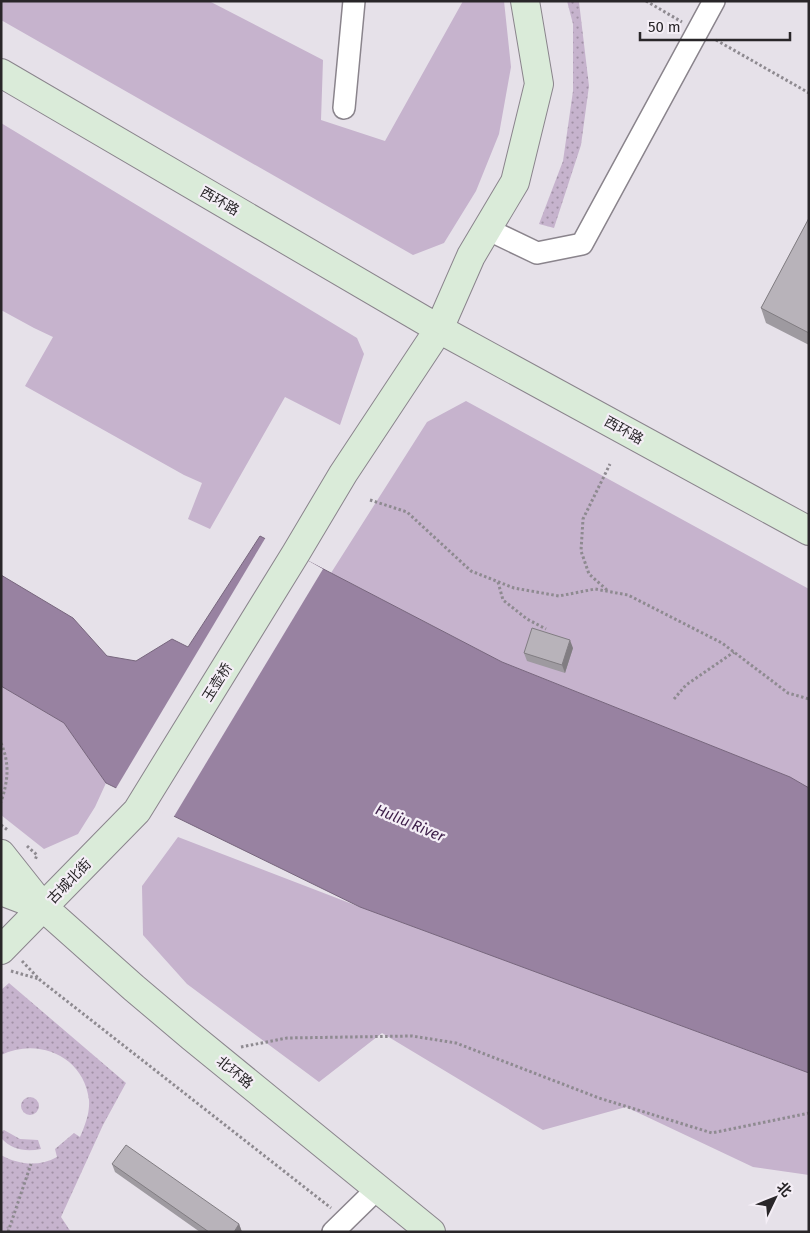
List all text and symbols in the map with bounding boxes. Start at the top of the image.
scale bar [640,10,790,42]
text: 50 m [648,18,681,36]
street label: 西环路 [197,184,242,219]
street label: 西环路 [601,413,646,448]
street label: 玉壶桥 [199,660,236,705]
water label: Huliu River [373,800,449,846]
street label: 古城北街 [44,855,95,907]
street label: 北环路 [213,1053,256,1092]
north arrow [750,1173,800,1223]
text: 北 [773,1179,795,1200]

